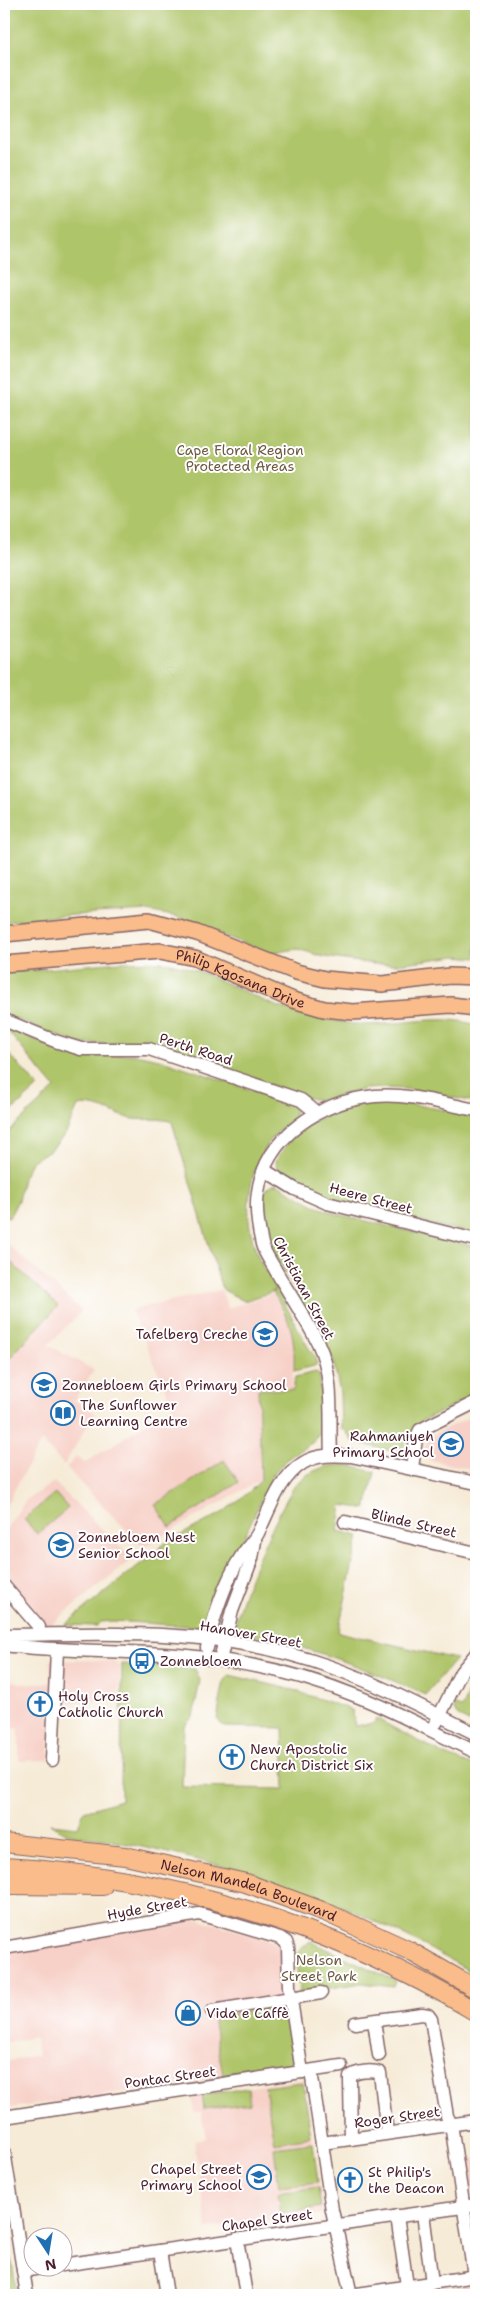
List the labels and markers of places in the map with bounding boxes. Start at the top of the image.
school or university icon: Tafelberg Creche [252,1321,278,1347]
place label: Tafelberg Creche [136,1325,248,1343]
school or university icon: Zonnebloem Girls Primary School [31,1372,57,1398]
place label: Zonnebloem Girls Primary School [62,1376,287,1394]
place label: The Sunflower Learning Centre [80,1396,188,1430]
library icon: The Sunflower Learning Centre [50,1400,76,1426]
place label: Rahmaniyeh Primary School [333,1427,435,1461]
school or university icon: Rahmaniyeh Primary School [438,1431,464,1457]
place label: Zonnebloem Nest Senior School [78,1528,196,1562]
school or university icon: Zonnebloem Nest Senior School [48,1532,74,1558]
bus stop icon: Zonnebloem [129,1648,155,1674]
place label: Zonnebloem [160,1652,242,1670]
place label: Holy Cross Catholic Church [58,1687,164,1721]
church icon: Holy Cross Catholic Church [27,1691,53,1717]
place label: New Apostolic Church District Six [250,1740,373,1774]
church icon: New Apostolic Church District Six [219,1744,245,1770]
shop icon: Vida e Caffè [175,2000,201,2026]
place label: Vida e Caffè [206,2004,289,2022]
place label: Chapel Street Primary School [141,2160,243,2194]
place label: St Philip's the Deacon [368,2163,445,2197]
school or university icon: Chapel Street Primary School [246,2164,272,2190]
church icon: St Philip's the Deacon [337,2167,363,2193]

